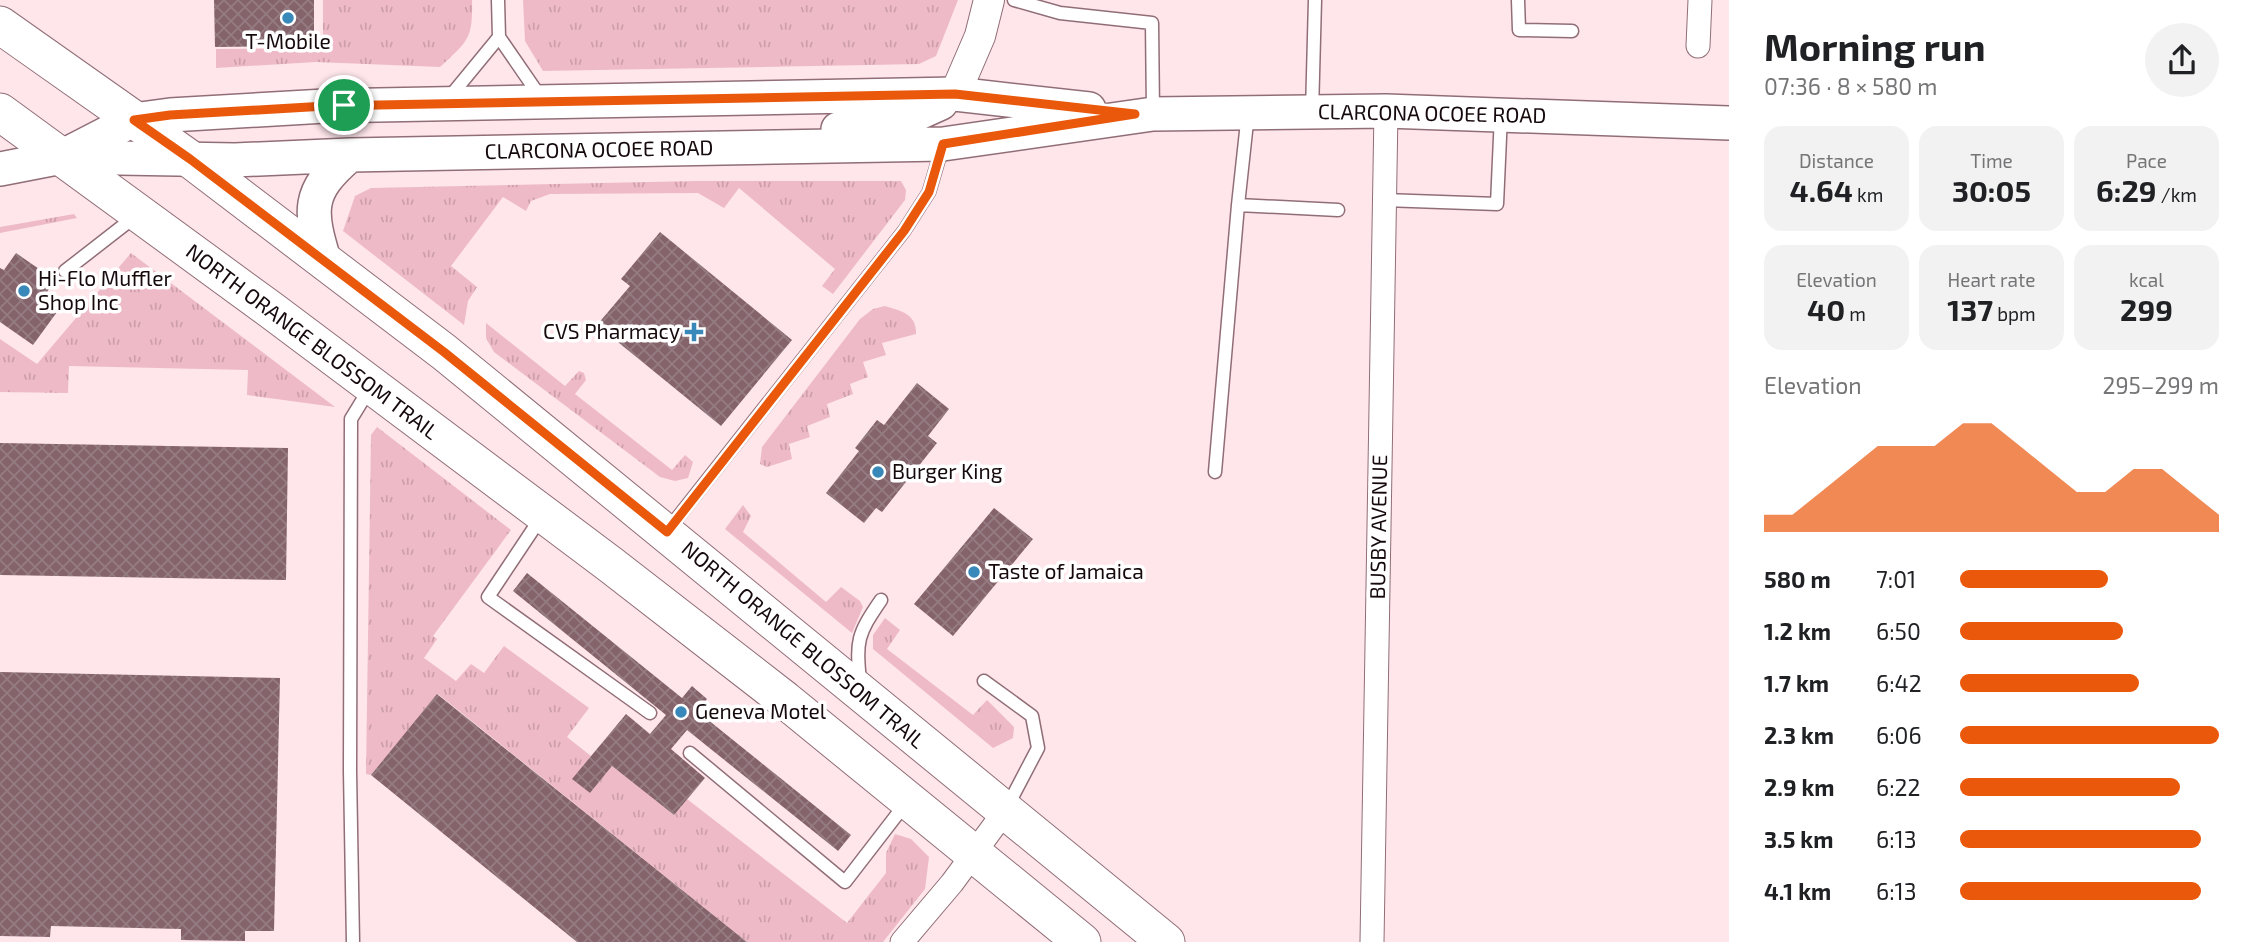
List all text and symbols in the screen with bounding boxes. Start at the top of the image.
marker: T-Mobile [280,10,296,26]
text: Morning run [1764,23,1985,69]
button: share [2145,23,2219,97]
place label: T-Mobile [245,28,331,53]
text: 07:36 · 8 × 580 m [1764,72,1938,100]
pin [314,75,374,135]
icon: arrive [325,86,363,124]
street label: CLARCONA OCOEE ROAD [1318,98,1547,127]
street label: CLARCONA OCOEE ROAD [484,134,713,163]
text: Distance [1799,149,1874,172]
text: Time [1970,149,2013,172]
text: Pace [2126,149,2167,172]
text: 4.64 [1790,172,1853,208]
text: 30:05 [1952,172,2031,208]
text: 6:29 [2096,172,2157,208]
text: km [1853,183,1883,206]
text: /km [2157,183,2197,206]
street label: NORTH ORANGE BLOSSOM TRAIL [182,238,444,444]
place label: Hi-Flo Muffler Shop Inc [38,265,172,314]
text: Elevation [1796,268,1877,291]
text: Heart rate [1948,268,2035,291]
text: kcal [2129,268,2164,291]
marker: Hi-Flo Muffler Shop Inc [16,283,32,299]
text: 40 [1807,291,1845,327]
text: 137 [1947,291,1993,327]
text: 299 [2120,291,2173,327]
text: m [1845,302,1866,325]
text: bpm [1993,302,2036,325]
place label: CVS Pharmacy [543,318,680,343]
marker: CVS Pharmacy [686,324,702,340]
text: Elevation [1764,371,1862,399]
text: 295–299 m [2102,371,2219,399]
street label: BUSBY AVENUE [1364,454,1391,599]
place label: Burger King [892,458,1003,483]
marker: Burger King [870,464,886,480]
street label: NORTH ORANGE BLOSSOM TRAIL [677,535,931,753]
place label: Taste of Jamaica [988,558,1144,583]
marker: Taste of Jamaica [966,564,982,580]
text: 580 m [1764,565,1831,593]
text: 7:01 [1876,565,1916,593]
text: 1.2 km [1764,617,1831,645]
text: 6:50 [1876,617,1921,645]
text: 1.7 km [1764,669,1829,697]
text: 6:42 [1876,669,1922,697]
place label: Geneva Motel [695,698,827,723]
marker: Geneva Motel [673,704,689,720]
text: 2.3 km [1764,721,1834,749]
text: 6:06 [1876,721,1922,749]
text: 2.9 km [1764,773,1835,801]
text: 6:22 [1876,773,1920,801]
text: 3.5 km [1764,825,1833,853]
text: 6:13 [1876,825,1917,853]
text: 4.1 km [1764,877,1831,905]
text: 6:13 [1876,877,1917,905]

